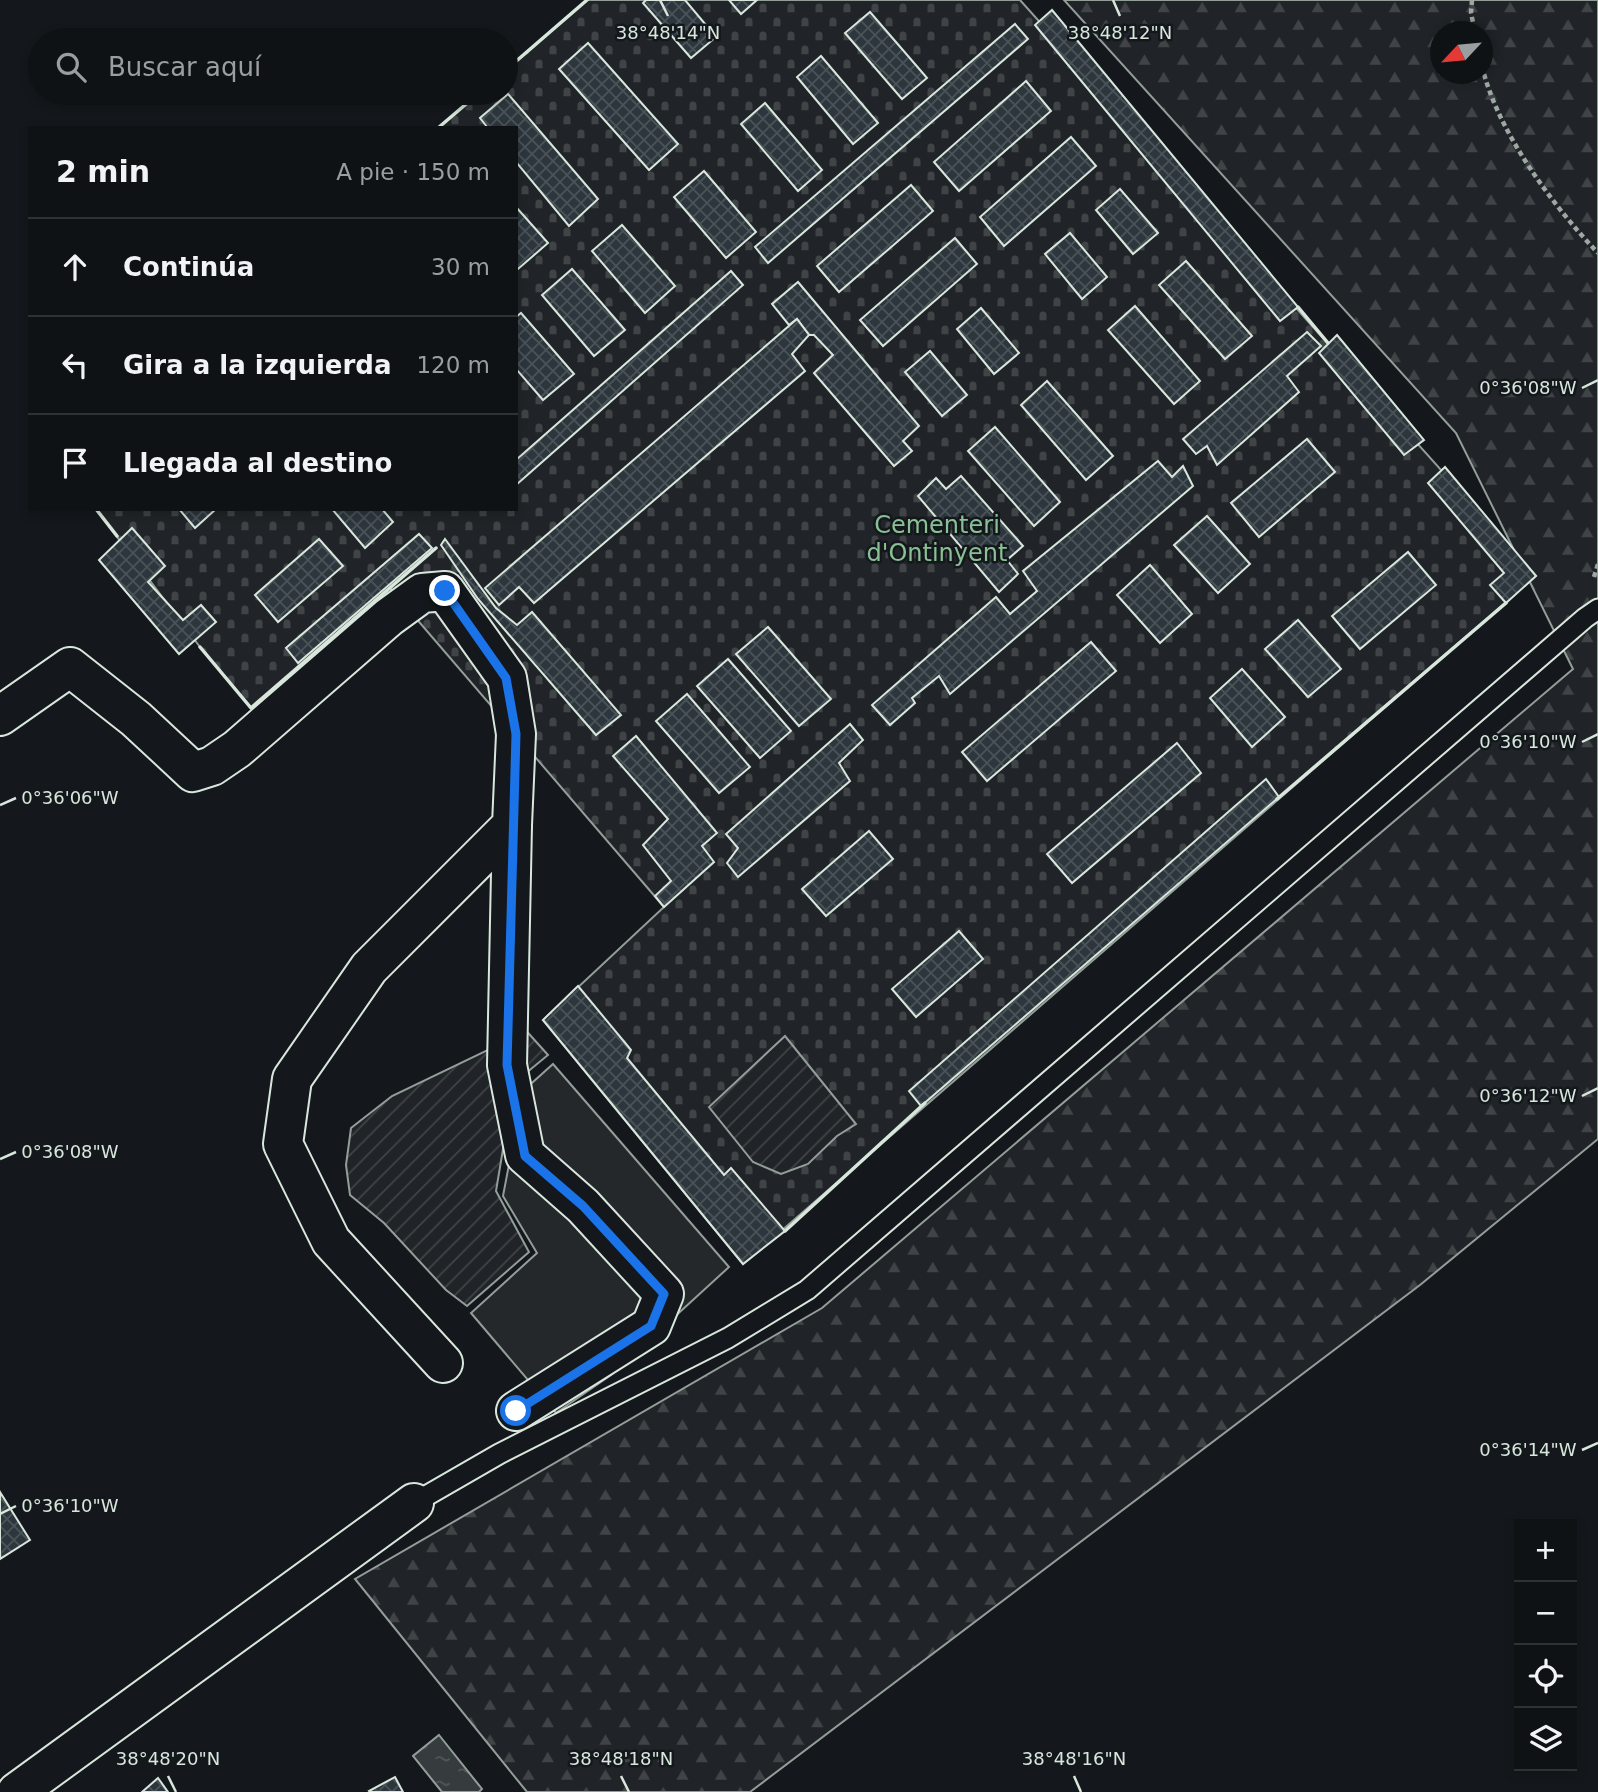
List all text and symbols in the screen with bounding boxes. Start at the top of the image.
north arrow [1430,21,1493,84]
text: 38°48'14"N [616,22,720,43]
text: 38°48'12"N [1068,22,1172,43]
search box [28,28,518,105]
icon: search [52,48,90,86]
text: Buscar aquí [108,52,261,82]
text: 2 min [56,154,150,189]
text: A pie · 150 m [336,159,490,185]
icon: ahead [56,248,94,286]
text: Continúa [123,252,254,282]
text: 30 m [431,254,490,280]
icon: left [56,346,94,384]
text: Gira a la izquierda [123,350,391,380]
text: 120 m [416,352,490,378]
text: 0°36'08"W [1479,377,1577,398]
icon: arrive [56,444,94,482]
text: Llegada al destino [123,448,392,478]
park label: Cementeri d'Ontinyent [867,511,1007,567]
route end [429,575,460,606]
text: 0°36'10"W [1479,731,1577,752]
text: 0°36'06"W [21,787,119,808]
text: 0°36'12"W [1479,1085,1577,1106]
text: 0°36'08"W [21,1141,119,1162]
route start [500,1395,531,1426]
text: 0°36'14"W [1479,1439,1577,1460]
text: 0°36'10"W [21,1495,119,1516]
map controls [1514,1519,1577,1771]
button: + [1514,1519,1577,1582]
button: − [1514,1582,1577,1645]
button: locate [1514,1645,1577,1708]
button: layers [1514,1708,1577,1771]
text: 38°48'20"N [116,1748,220,1769]
text: 38°48'18"N [569,1748,673,1769]
text: 38°48'16"N [1022,1748,1126,1769]

